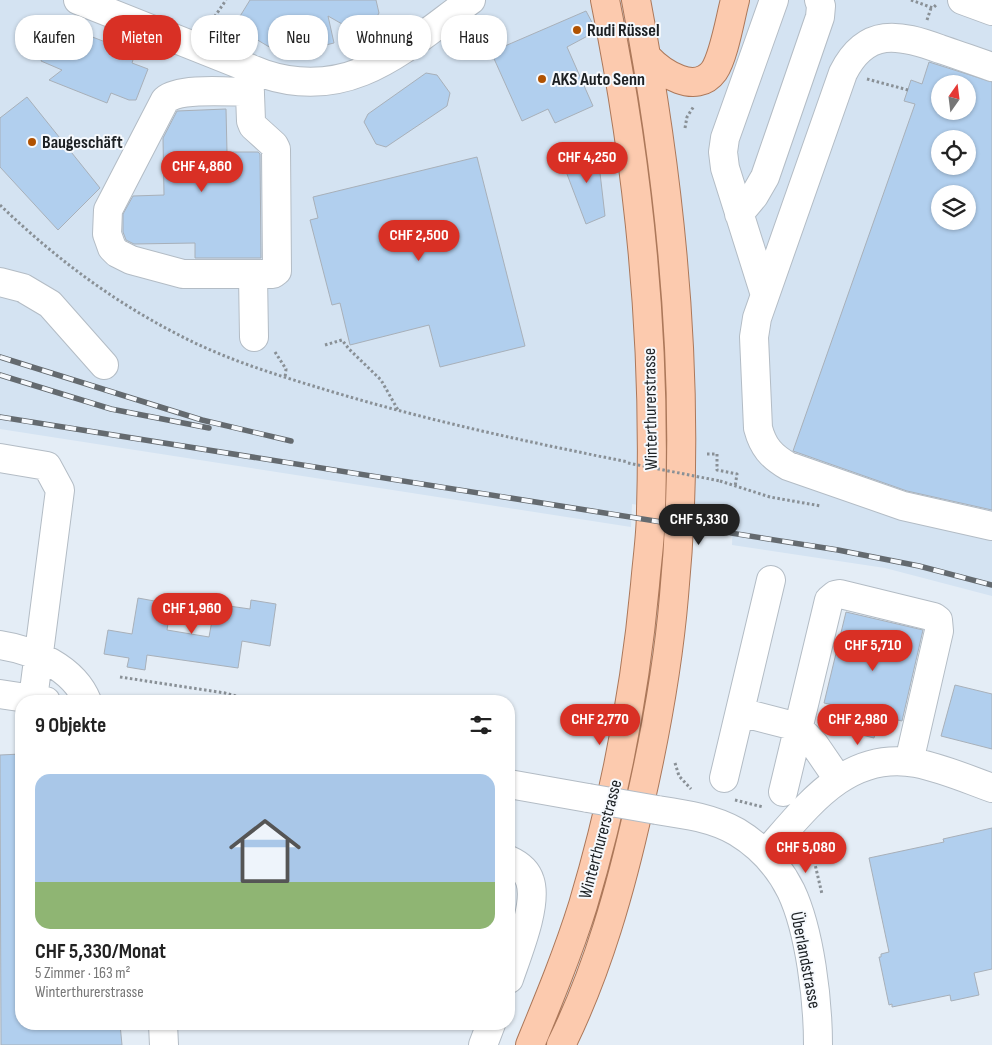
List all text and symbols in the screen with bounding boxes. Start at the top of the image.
chip: Kaufen [15,15,93,60]
chip: Mieten [103,15,181,60]
chip: Filter [191,15,258,60]
chip: Neu [268,15,328,60]
chip: Wohnung [338,15,431,60]
chip: Haus [441,15,507,60]
place label: Rudi Rüssel [587,20,660,41]
marker: Rudi Rüssel [571,24,583,36]
place label: AKS Auto Senn [551,69,645,90]
marker: AKS Auto Senn [536,73,548,85]
north arrow [931,75,976,120]
map controls [931,75,976,230]
button: locate [931,130,976,175]
place label: Baugeschäft [42,132,123,153]
marker: Baugeschäft [26,136,38,148]
pin: CHF 4,250 [530,142,644,184]
text: CHF 4,250 [558,148,616,167]
pin: CHF 4,860 [145,150,259,193]
text: CHF 4,860 [172,157,232,176]
button: layers [931,185,976,230]
pin: CHF 2,500 [362,220,476,262]
text: CHF 2,500 [389,226,449,245]
street label: Winterthurerstrasse [639,348,662,470]
pin: CHF 5,330 [642,504,756,546]
text: CHF 5,330 [670,510,728,529]
pin: CHF 1,960 [135,592,249,635]
text: CHF 1,960 [163,599,221,618]
pin: CHF 5,710 [816,630,930,672]
text: CHF 5,710 [844,636,902,655]
pin: CHF 2,770 [543,704,657,746]
pin: CHF 2,980 [801,704,915,746]
text: CHF 2,770 [571,710,629,729]
text: CHF 2,980 [828,710,888,729]
icon: filters [467,711,495,739]
text: 9 Objekte [35,713,106,738]
street label: Winterthurerstrasse [575,777,626,901]
icon: home [220,806,310,896]
pin: CHF 5,080 [749,832,863,874]
text: CHF 5,080 [776,838,836,857]
street label: Überlandstrasse [786,910,825,1010]
text: CHF 5,330/Monat [35,939,166,964]
text: 5 Zimmer · 163 m² [35,964,131,983]
text: Winterthurerstrasse [35,983,144,1002]

